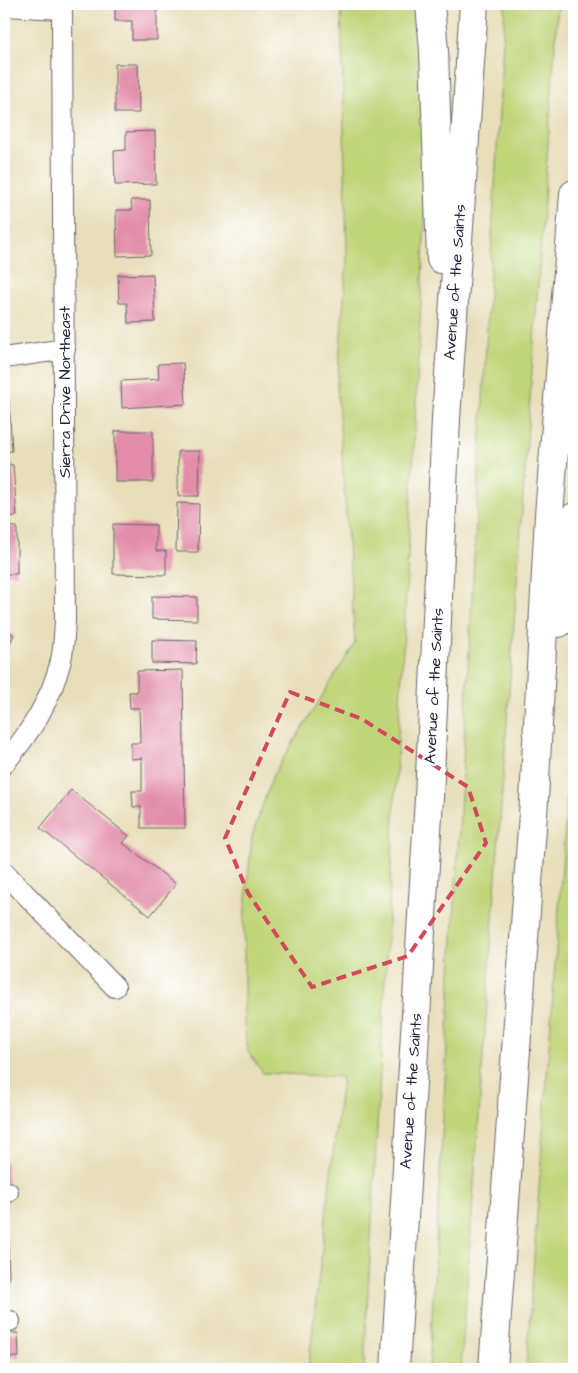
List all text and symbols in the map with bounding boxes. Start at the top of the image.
street label: Avenue of the Saints [439,203,471,361]
street label: Sierra Drive Northeast [54,305,76,478]
street label: Avenue of the Saints [419,607,449,765]
street label: Avenue of the Saints [395,1012,427,1170]

